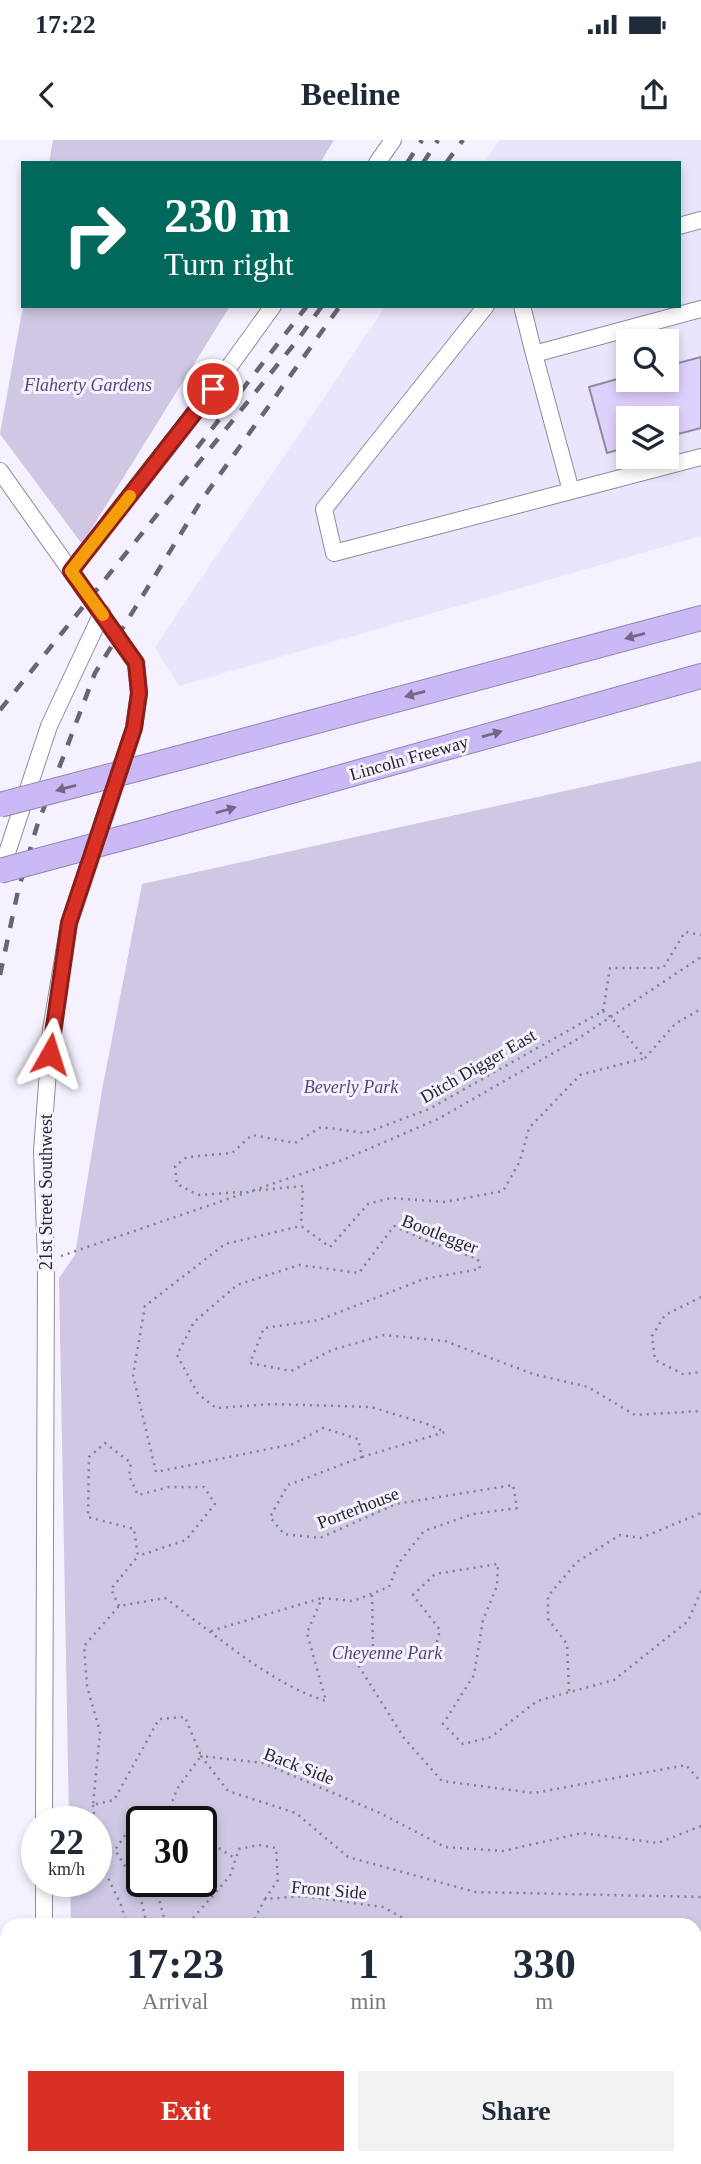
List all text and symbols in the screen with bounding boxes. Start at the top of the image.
text: 17:22 [35,10,96,39]
icon: back [28,76,66,114]
text: Beeline [301,76,400,112]
icon: share [635,76,673,114]
text: 230 m [164,188,291,243]
icon: right [49,189,140,280]
text: Turn right [164,246,294,282]
map controls [616,329,679,469]
button: search [616,329,679,392]
pin [183,359,243,419]
icon: arrive [194,370,232,408]
park label: Flaherty Gardens [23,375,152,395]
button: layers [616,406,679,469]
one-way arrow [624,631,645,641]
one-way arrow [404,690,425,700]
one-way arrow [482,729,503,739]
street label: Lincoln Freeway [347,732,471,784]
one-way arrow [55,783,77,794]
one-way arrow [216,804,237,814]
position arrow [13,1017,87,1091]
street label: Ditch Digger East [417,1025,539,1107]
park label: Beverly Park [304,1077,399,1097]
street label: 21st Street Southwest [36,1114,56,1270]
street label: Bootlegger [399,1210,481,1258]
street label: Porterhouse [314,1483,402,1533]
park label: Cheyenne Park [332,1643,443,1663]
street label: Back Side [261,1743,337,1789]
speed limit sign: 30 [126,1806,217,1897]
text: 22 [49,1823,84,1862]
text: km/h [48,1859,85,1879]
street label: Front Side [291,1877,367,1903]
text: 17:23 [126,1941,224,1987]
text: 1 [358,1941,379,1987]
text: 330 [513,1941,576,1987]
text: Arrival [142,1989,209,2014]
text: min [351,1989,386,2014]
text: m [535,1989,553,2014]
button: Exit [28,2071,344,2151]
button: Share [358,2071,674,2151]

